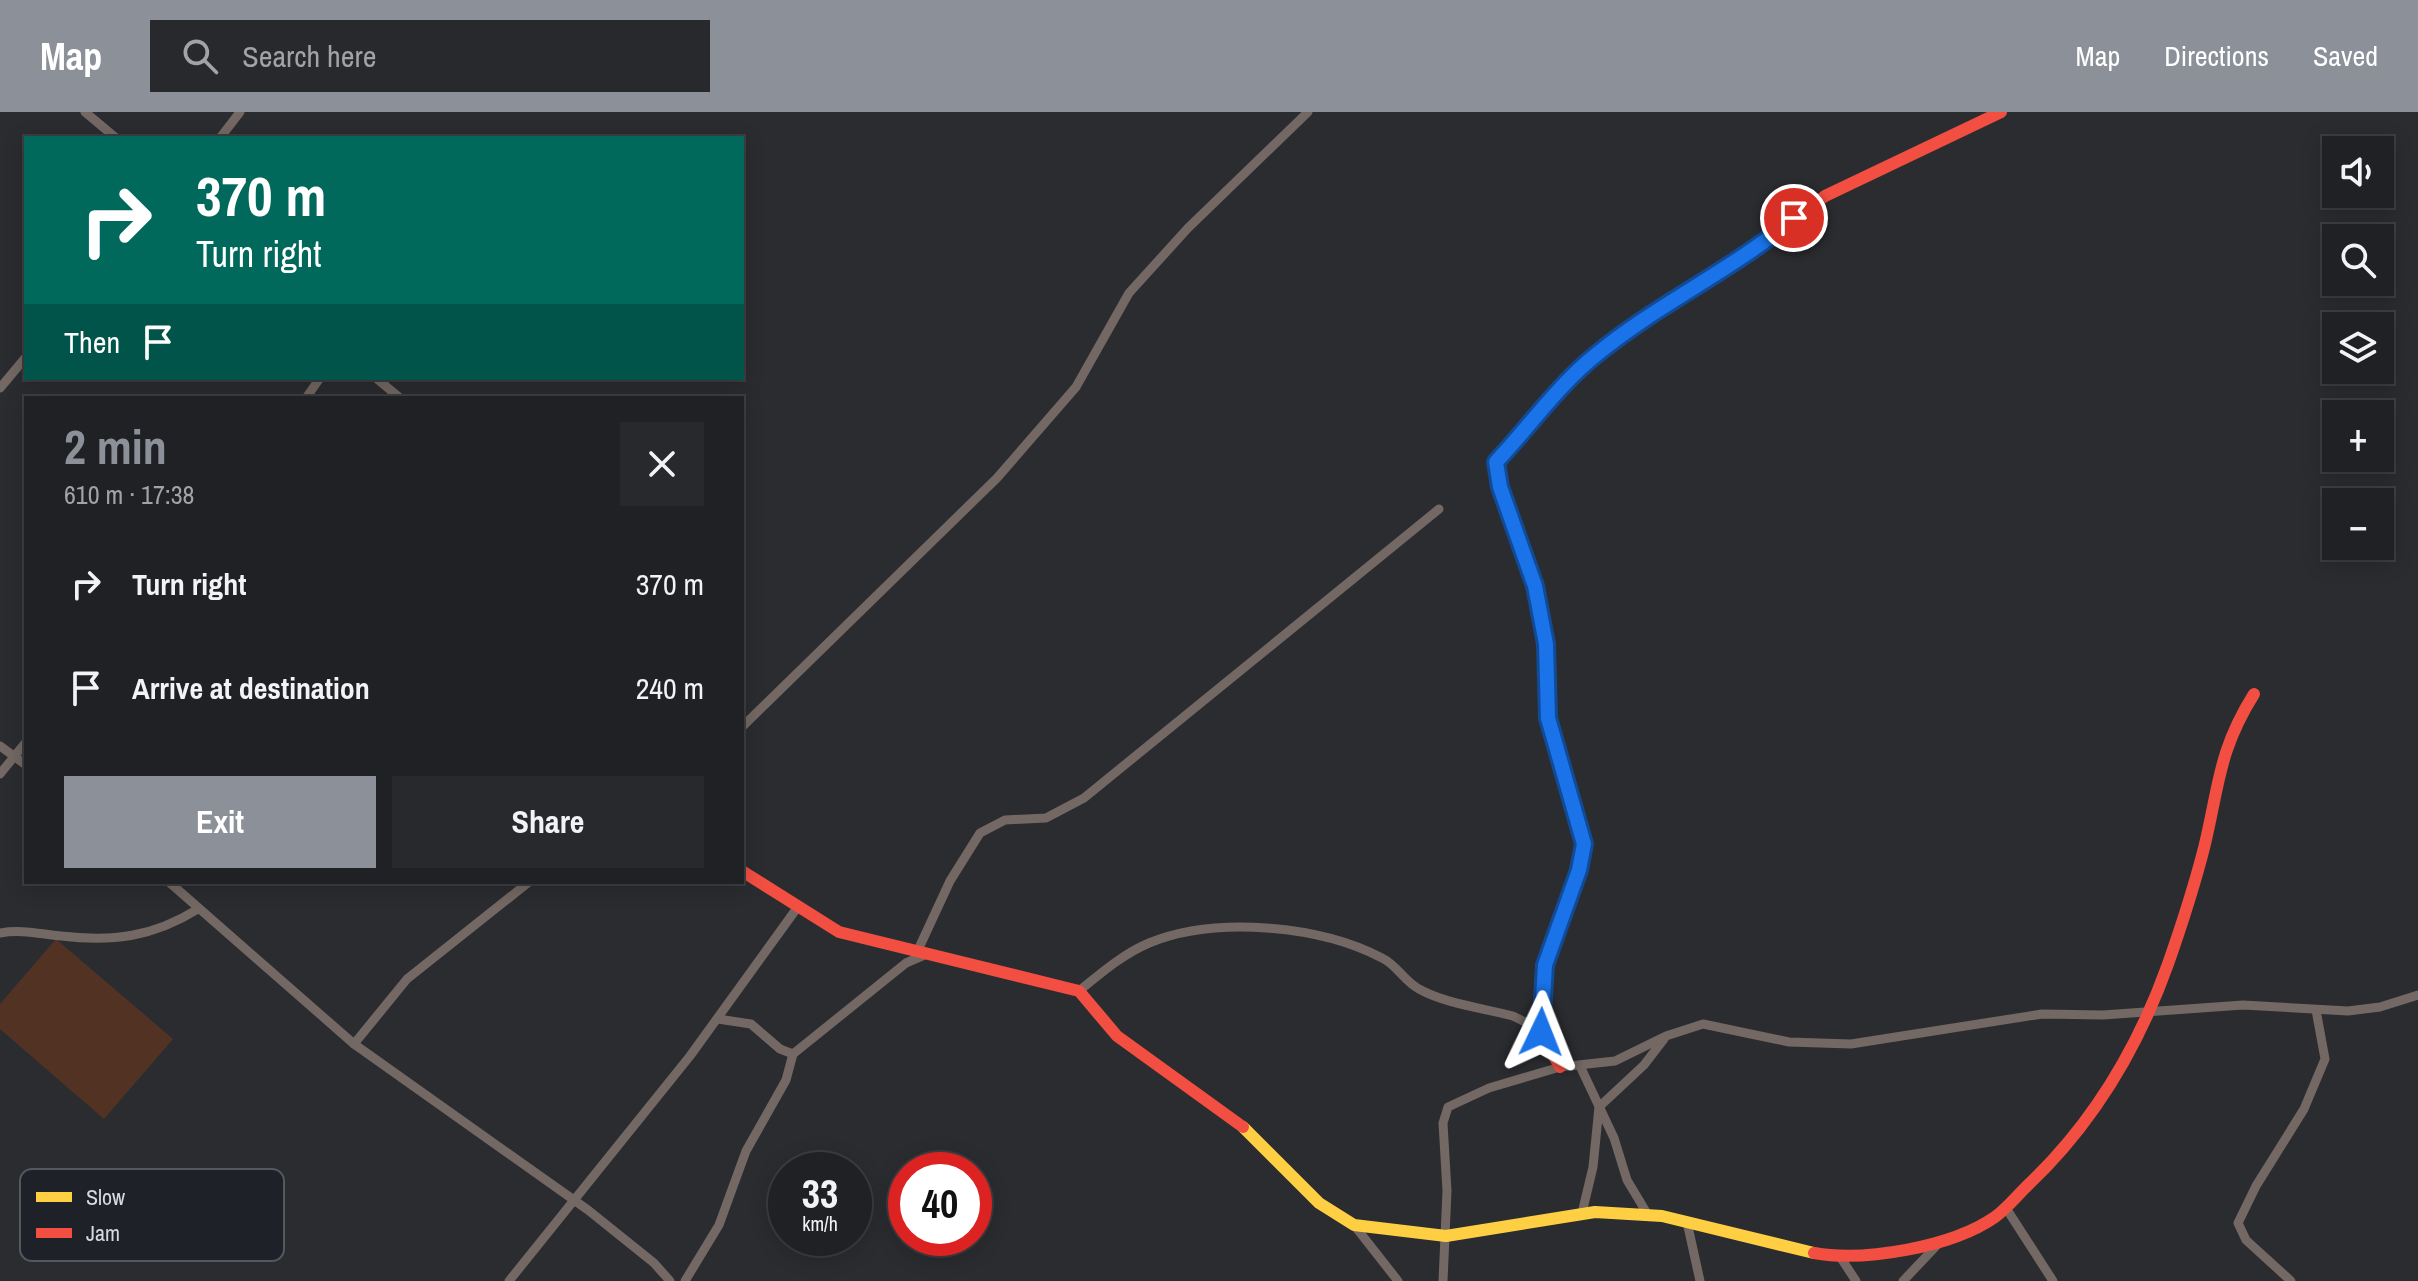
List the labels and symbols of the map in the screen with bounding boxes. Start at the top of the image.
pin [1760,184,1828,252]
position arrow [1499,990,1583,1074]
speed limit sign: 40 [888,1152,992,1256]
legend [20,1169,284,1261]
text: Slow [86,1182,125,1212]
text: Jam [86,1218,120,1248]

